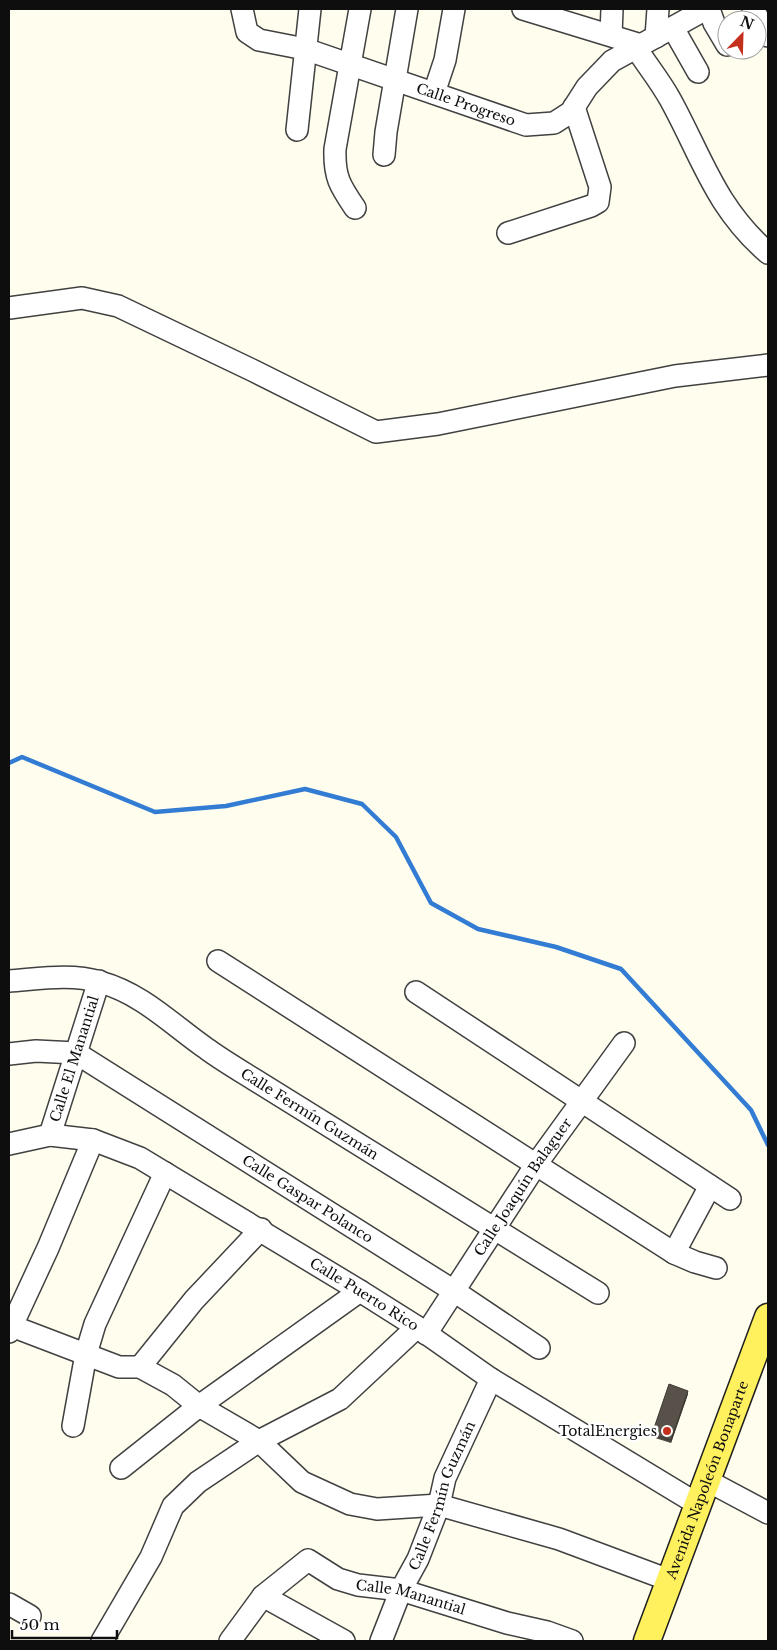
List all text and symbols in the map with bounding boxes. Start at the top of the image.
north arrow [717,10,767,60]
text: N [738,12,757,34]
street label: Calle Progreso [414,79,518,130]
street label: Calle El Manantial [46,993,103,1124]
street label: Calle Fermín Guzmán [237,1064,382,1164]
street label: Calle Joaquín Balaguer [470,1114,576,1259]
street label: Calle Gaspar Polanco [239,1151,376,1247]
street label: Calle Puerto Rico [306,1254,422,1335]
street label: Avenida Napoleón Bonaparte [662,1378,752,1583]
street label: Calle Fermín Guzmán [404,1418,479,1574]
place label: TotalEnergies [559,1422,657,1440]
marker: TotalEnergies [661,1425,673,1437]
street label: Calle Manantial [355,1576,468,1619]
scale bar [12,1608,118,1640]
text: 50 m [20,1615,60,1634]

